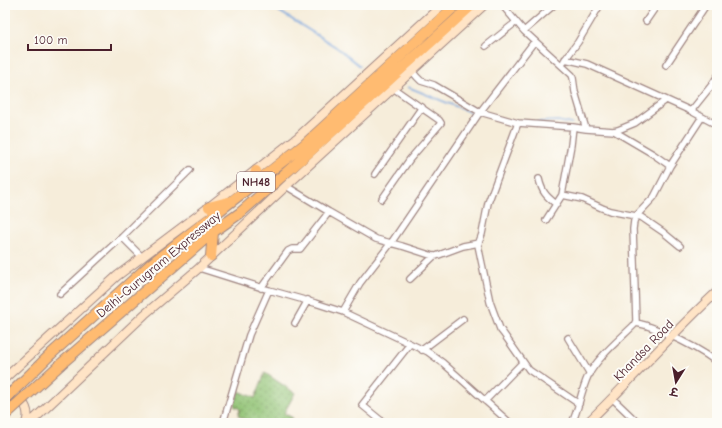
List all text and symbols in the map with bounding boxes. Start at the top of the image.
scale bar [28,26,111,52]
text: 100 m [34,33,67,47]
road number: NH48 [237,172,275,192]
street label: Delhi-Gurugram Expressway [93,208,224,321]
street label: Khandsa Road [610,317,676,384]
north arrow [656,362,696,402]
text: उ [668,384,680,399]

